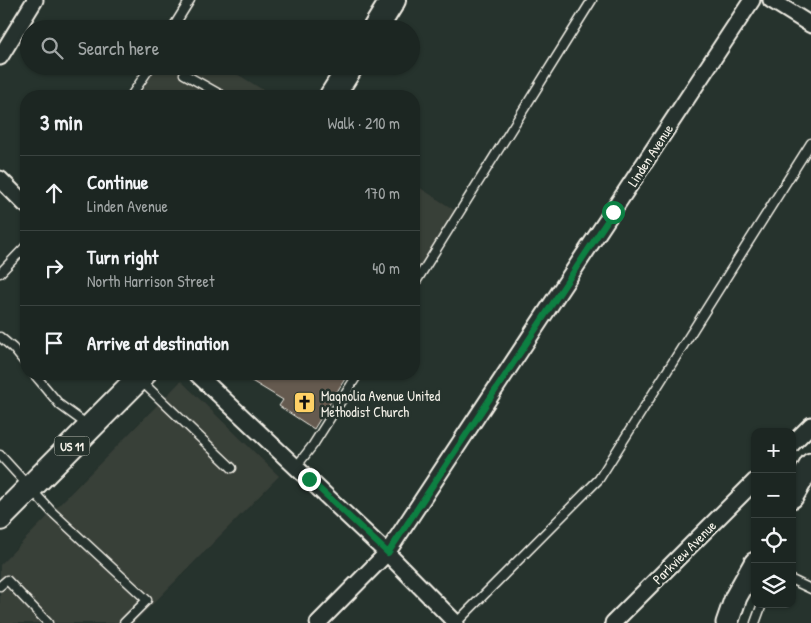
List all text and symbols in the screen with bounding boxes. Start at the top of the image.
search box [20,20,420,75]
icon: search [38,34,66,62]
text: Search here [78,35,159,61]
text: 3 min [40,108,83,137]
text: Walk · 210 m [327,112,400,134]
street label: Linden Avenue [623,120,677,190]
text: Continue [87,169,148,195]
icon: ahead [40,179,68,207]
text: 170 m [365,182,400,204]
text: Linden Avenue [87,195,168,217]
route start [602,201,625,224]
text: Turn right [87,244,158,270]
icon: right [40,254,68,282]
text: 40 m [372,257,400,279]
text: North Harrison Street [87,270,214,292]
icon: arrive [40,329,68,357]
text: Arrive at destination [87,330,229,356]
place label: Magnolia Avenue United Methodist Church [321,386,441,421]
church icon: Magnolia Avenue United Methodist Church [293,391,317,415]
map controls [751,428,796,608]
button: + [751,428,796,473]
road number: US 11 [54,436,90,456]
route end [298,468,321,491]
button: − [751,473,796,518]
street label: Parkview Avenue [648,516,720,588]
button: locate [751,518,796,563]
button: layers [751,563,796,608]

